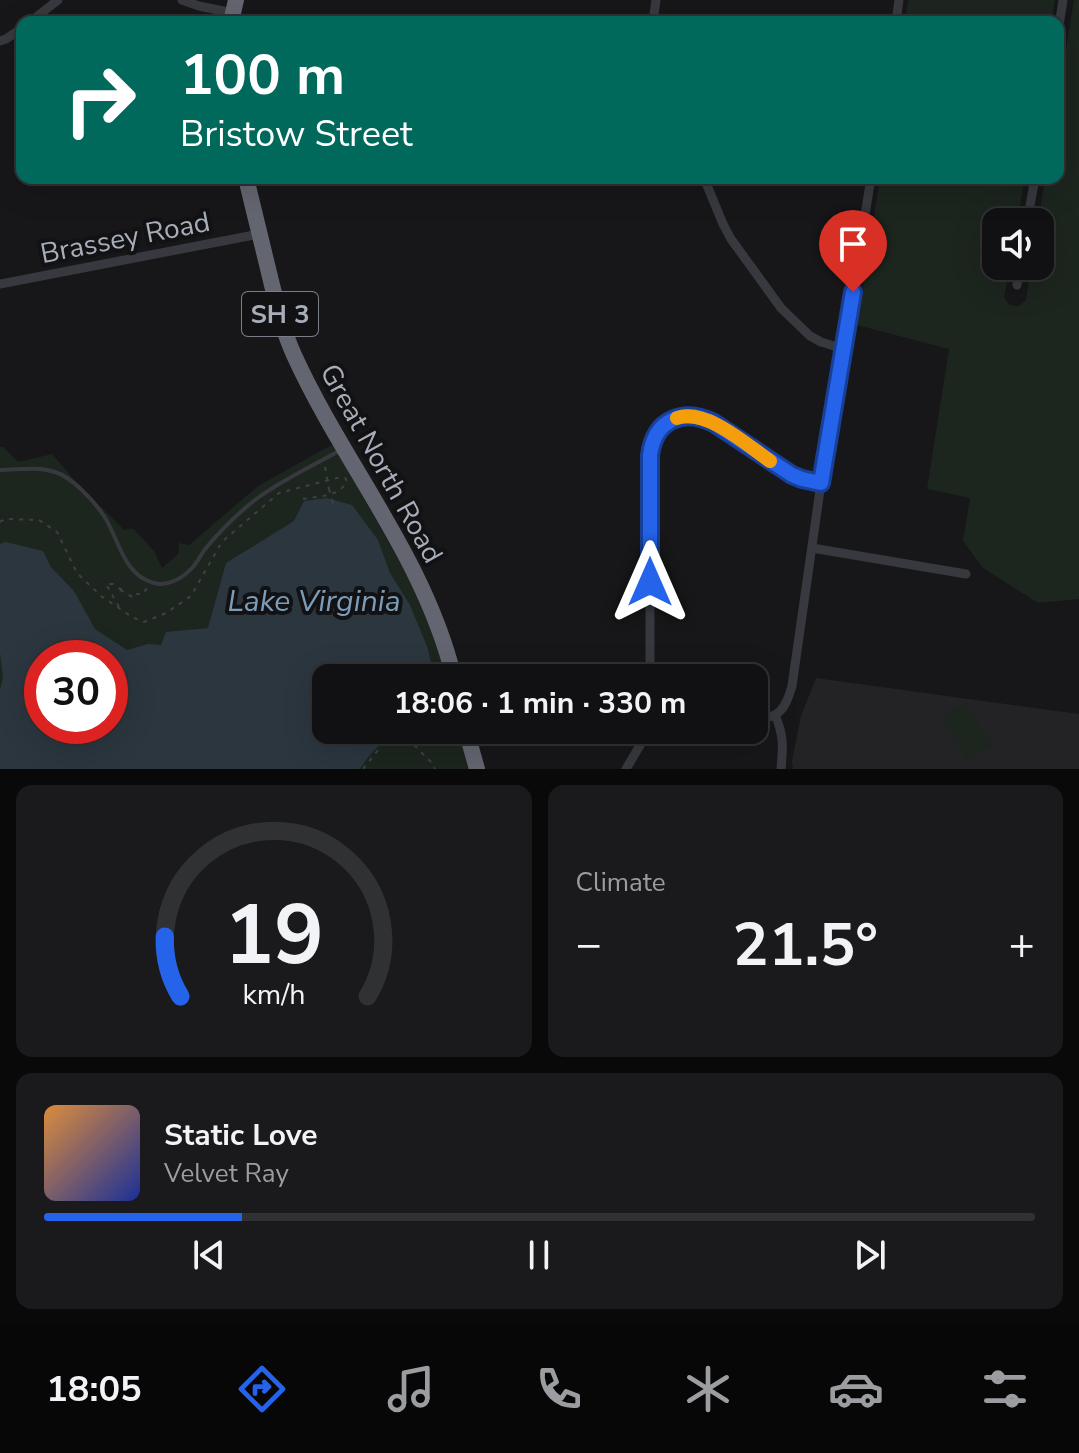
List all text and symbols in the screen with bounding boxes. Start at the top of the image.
text: 100 m [180,37,345,114]
icon: right [48,48,152,152]
text: Bristow Street [180,110,413,159]
street label: Brassey Road [37,203,213,273]
map controls [982,208,1054,280]
button: sound [982,208,1054,280]
pin [819,210,887,292]
icon: arrive [831,222,875,266]
road number: SH 3 [242,292,318,336]
street label: Great North Road [311,357,452,570]
position arrow [608,540,692,624]
water label: Lake Virginia [227,581,401,622]
speed limit sign: 30 [24,640,128,744]
text: 18:06 · 1 min · 330 m [394,683,686,724]
text: Climate [576,865,666,900]
text: 19 [224,879,324,992]
text: 21.5° [732,904,878,986]
text: − [576,915,602,975]
text: + [1009,915,1035,975]
text: km/h [242,975,305,1014]
text: Static Love [164,1115,318,1156]
text: Velvet Ray [164,1156,289,1191]
icon: previous [187,1233,231,1277]
icon: pause [517,1233,561,1277]
icon: next [848,1233,892,1277]
icon: directions [234,1361,290,1417]
icon: music [383,1361,439,1417]
icon: phone [531,1361,587,1417]
icon: climate [680,1361,736,1417]
icon: car [828,1361,884,1417]
icon: filters [977,1361,1033,1417]
text: 18:05 [46,1365,142,1414]

